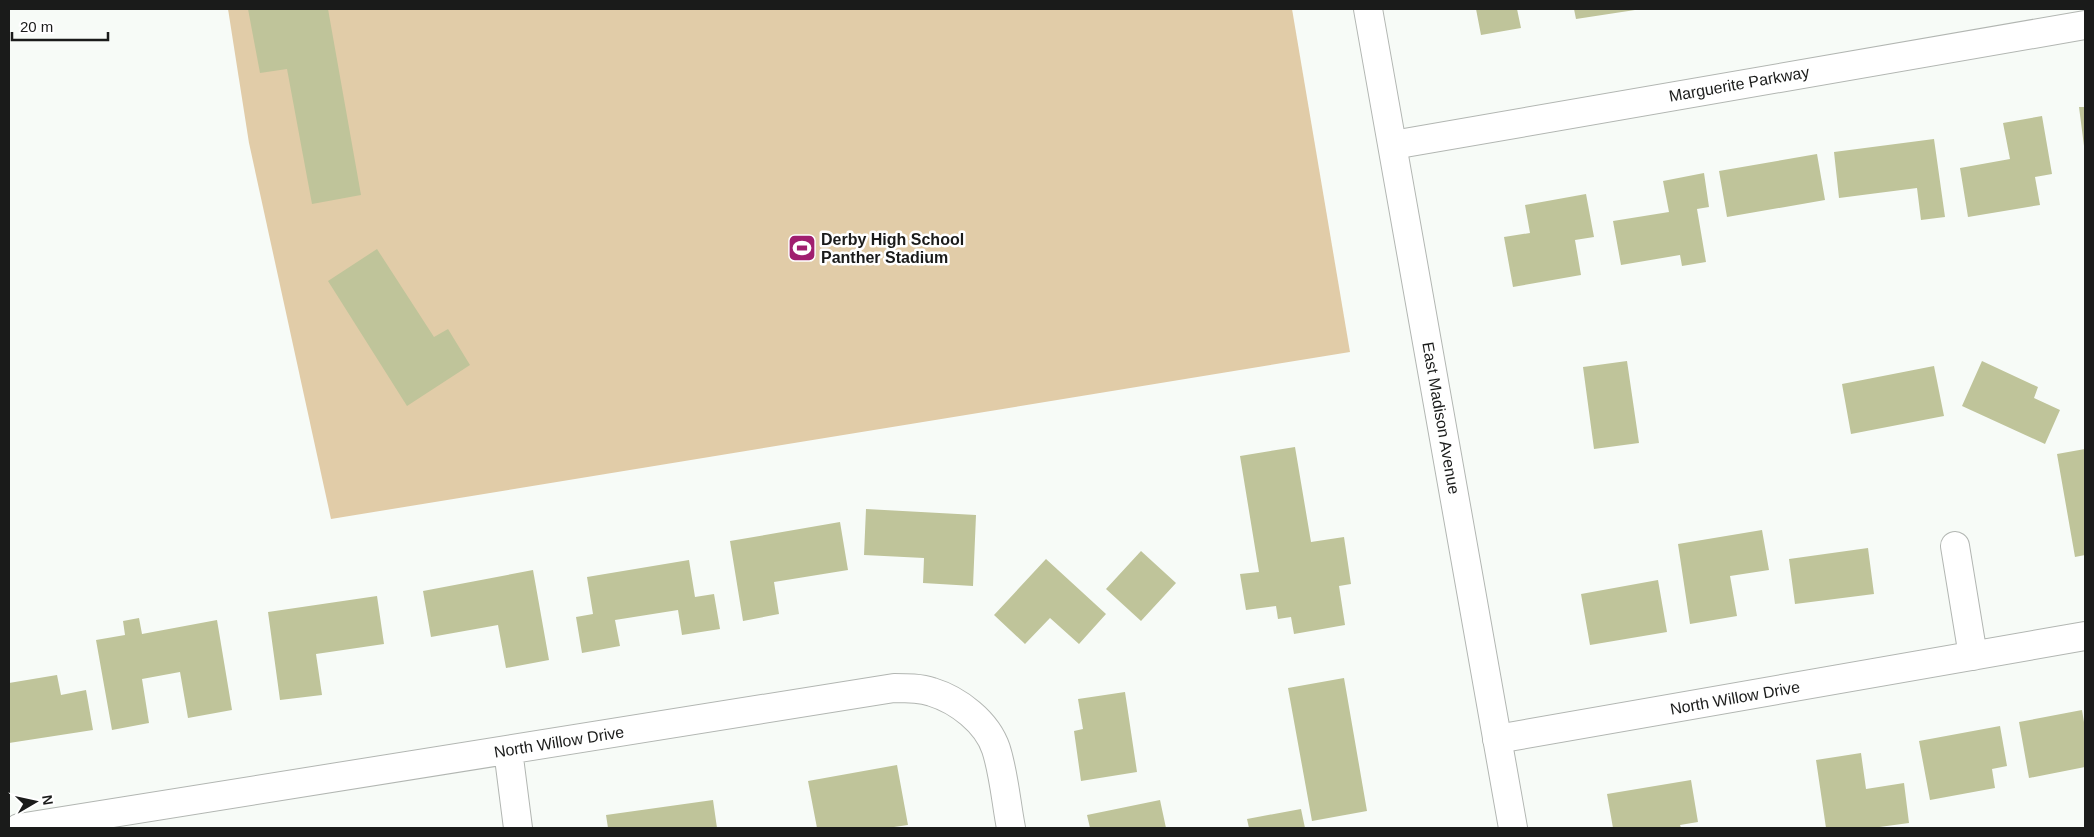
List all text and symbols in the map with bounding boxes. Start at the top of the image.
scale bar [12,10,109,42]
text: 20 m [20,18,53,35]
street label: Marguerite Parkway [1667,63,1811,105]
place label: Derby High School Panther Stadium [821,231,964,266]
sports icon: Derby High School Panther Stadium [787,233,817,263]
street label: East Madison Avenue [1419,340,1463,496]
street label: North Willow Drive [1669,678,1801,718]
street label: North Willow Drive [493,723,625,761]
north arrow [10,777,60,827]
text: N [39,794,57,806]

